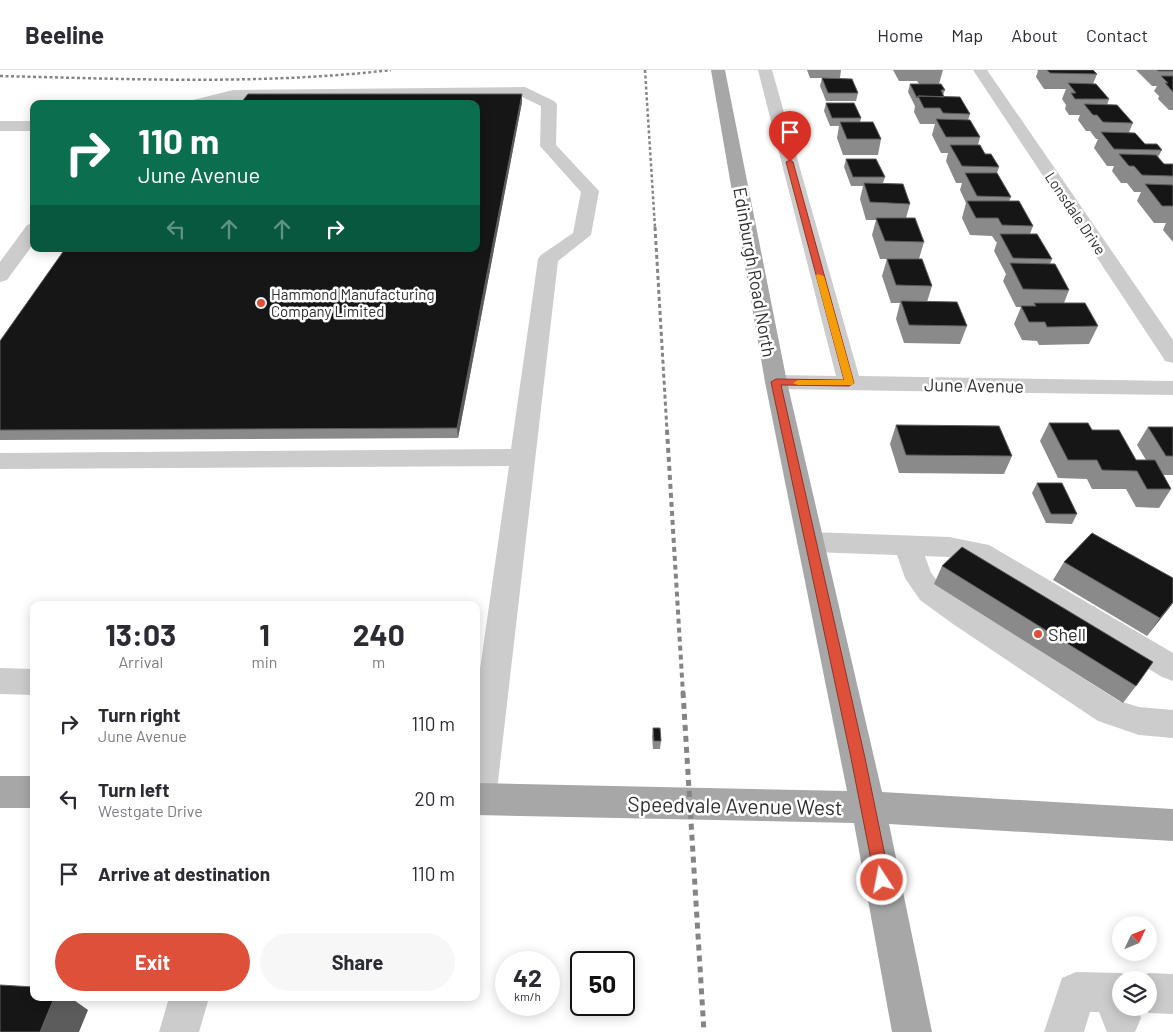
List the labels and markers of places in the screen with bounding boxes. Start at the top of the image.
pin [769,111,811,162]
place label: Hammond Manufacturing Company Limited [271,285,434,320]
marker: Hammond Manufacturing Company Limited [255,297,267,309]
place label: Shell [1048,623,1086,645]
marker: Shell [1032,628,1044,640]

